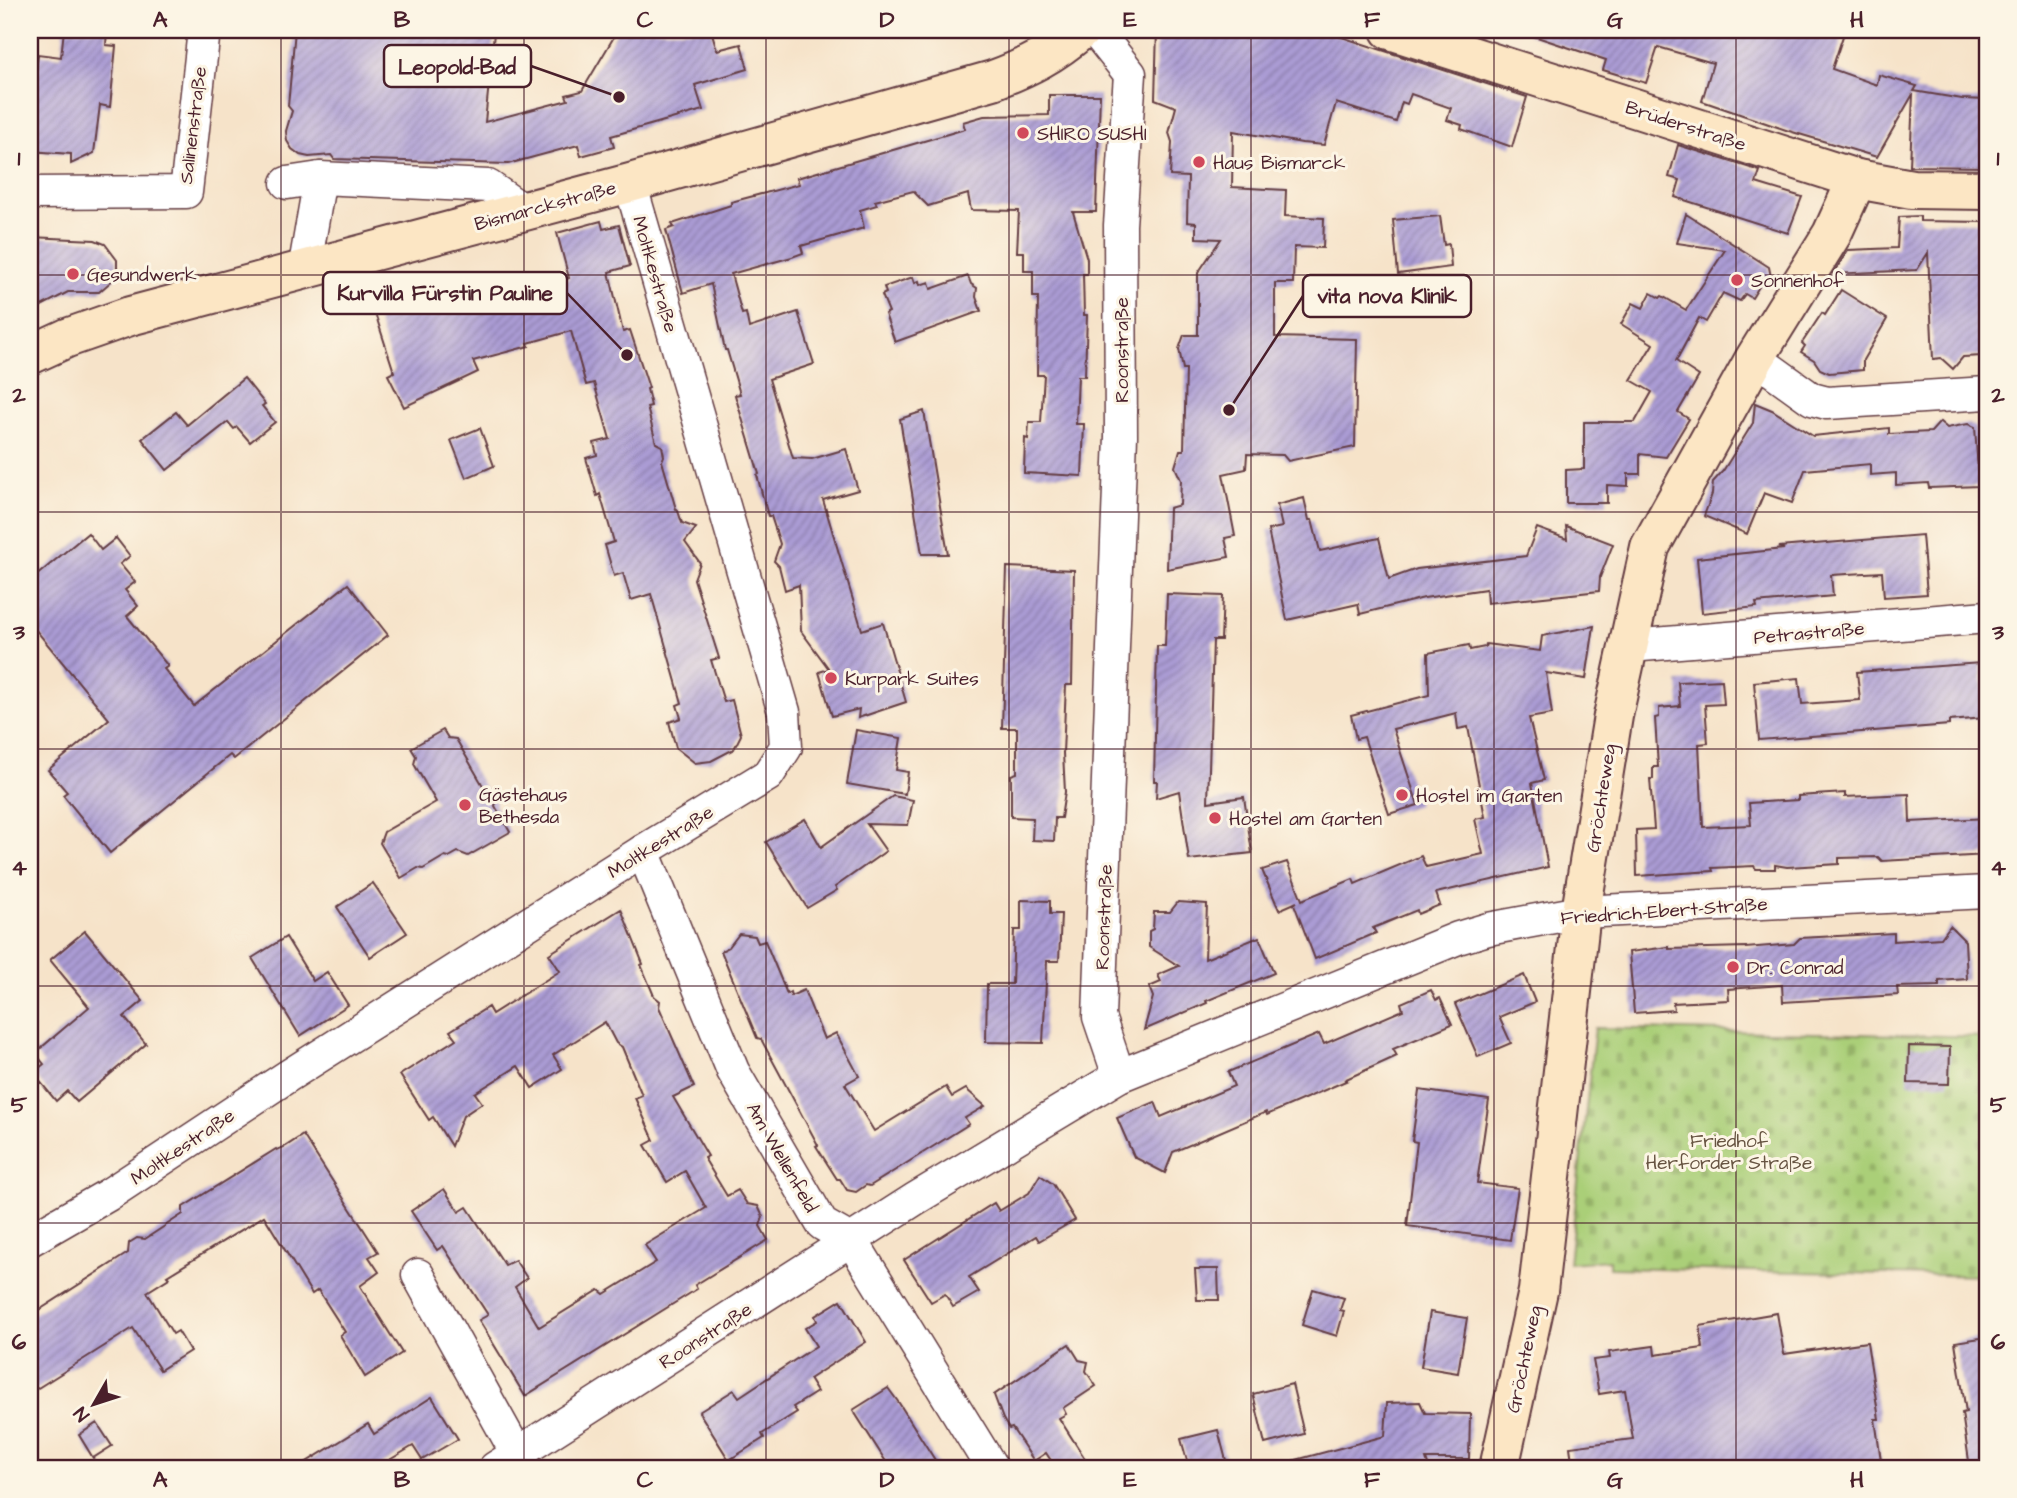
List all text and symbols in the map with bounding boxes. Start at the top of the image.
text: A [153,4,168,36]
text: B [394,4,411,36]
text: C [637,4,654,36]
text: D [880,4,895,36]
text: E [1123,4,1137,36]
text: F [1364,4,1381,36]
text: G [1607,4,1623,36]
text: H [1850,4,1864,36]
callout: Leopold-Bad [384,45,531,87]
text: Leopold-Bad [398,53,516,83]
street label: Salinenstraße [173,65,214,185]
street label: Brüderstraße [1622,94,1749,159]
place label: SHIRO SUSHI [1037,121,1147,148]
marker: SHIRO SUSHI [1015,125,1031,141]
text: 1 [18,142,21,174]
text: 1 [1997,142,2000,174]
place label: Haus Bismarck [1213,150,1346,177]
marker: Haus Bismarck [1191,154,1207,170]
street label: Bismarckstraße [472,175,619,238]
street label: Moltkestraße [625,213,684,336]
place label: Gesundwerk [87,262,197,289]
marker: Gesundwerk [65,266,81,282]
place label: Sonnenhof [1751,268,1845,295]
callout: Kurvilla Fürstin Pauline [323,272,567,314]
marker: Sonnenhof [1729,272,1745,288]
callout: vita nova Klinik [1303,275,1471,317]
text: Kurvilla Fürstin Pauline [337,279,553,308]
text: vita nova Klinik [1317,282,1457,311]
street label: Roonstraße [1109,297,1136,403]
text: 2 [11,379,26,411]
text: 2 [1990,379,2005,411]
street label: Petrastraße [1752,615,1866,652]
text: 3 [12,616,25,648]
text: 3 [1991,616,2004,648]
place label: Kurpark Suites [845,666,979,693]
marker: Kurpark Suites [823,670,839,686]
street label: Gröchteweg [1580,742,1624,854]
place label: Gästehaus Bethesda [479,782,568,831]
place label: Hostel im Garten [1416,783,1562,810]
marker: Hostel im Garten [1394,787,1410,803]
marker: Gästehaus Bethesda [457,797,473,813]
street label: Moltkestraße [603,799,719,886]
place label: Hostel am Garten [1229,806,1382,833]
marker: Hostel am Garten [1207,810,1223,826]
text: 4 [11,852,27,884]
text: 4 [1990,852,2006,884]
street label: Roonstraße [1089,864,1120,970]
street label: Friedrich-Ebert-Straße [1560,891,1768,932]
place label: Dr. Conrad [1747,955,1844,982]
marker: Dr. Conrad [1725,959,1741,975]
text: 5 [11,1089,28,1121]
text: 5 [1990,1089,2007,1121]
street label: Am Wellenfeld [739,1098,824,1218]
street label: Moltkestraße [125,1102,240,1192]
park label: Friedhof Herforder Straße [1646,1128,1812,1177]
street label: Roonstraße [654,1296,757,1376]
street label: Gröchteweg [1500,1303,1550,1416]
text: 6 [12,1326,27,1358]
text: 6 [1991,1326,2006,1358]
north arrow [60,1368,130,1438]
text: N [68,1401,96,1427]
text: A [153,1464,168,1496]
text: B [394,1464,411,1496]
text: C [637,1464,654,1496]
text: D [880,1464,895,1496]
text: E [1123,1464,1137,1496]
text: F [1364,1464,1381,1496]
text: G [1607,1464,1623,1496]
text: H [1850,1464,1864,1496]

